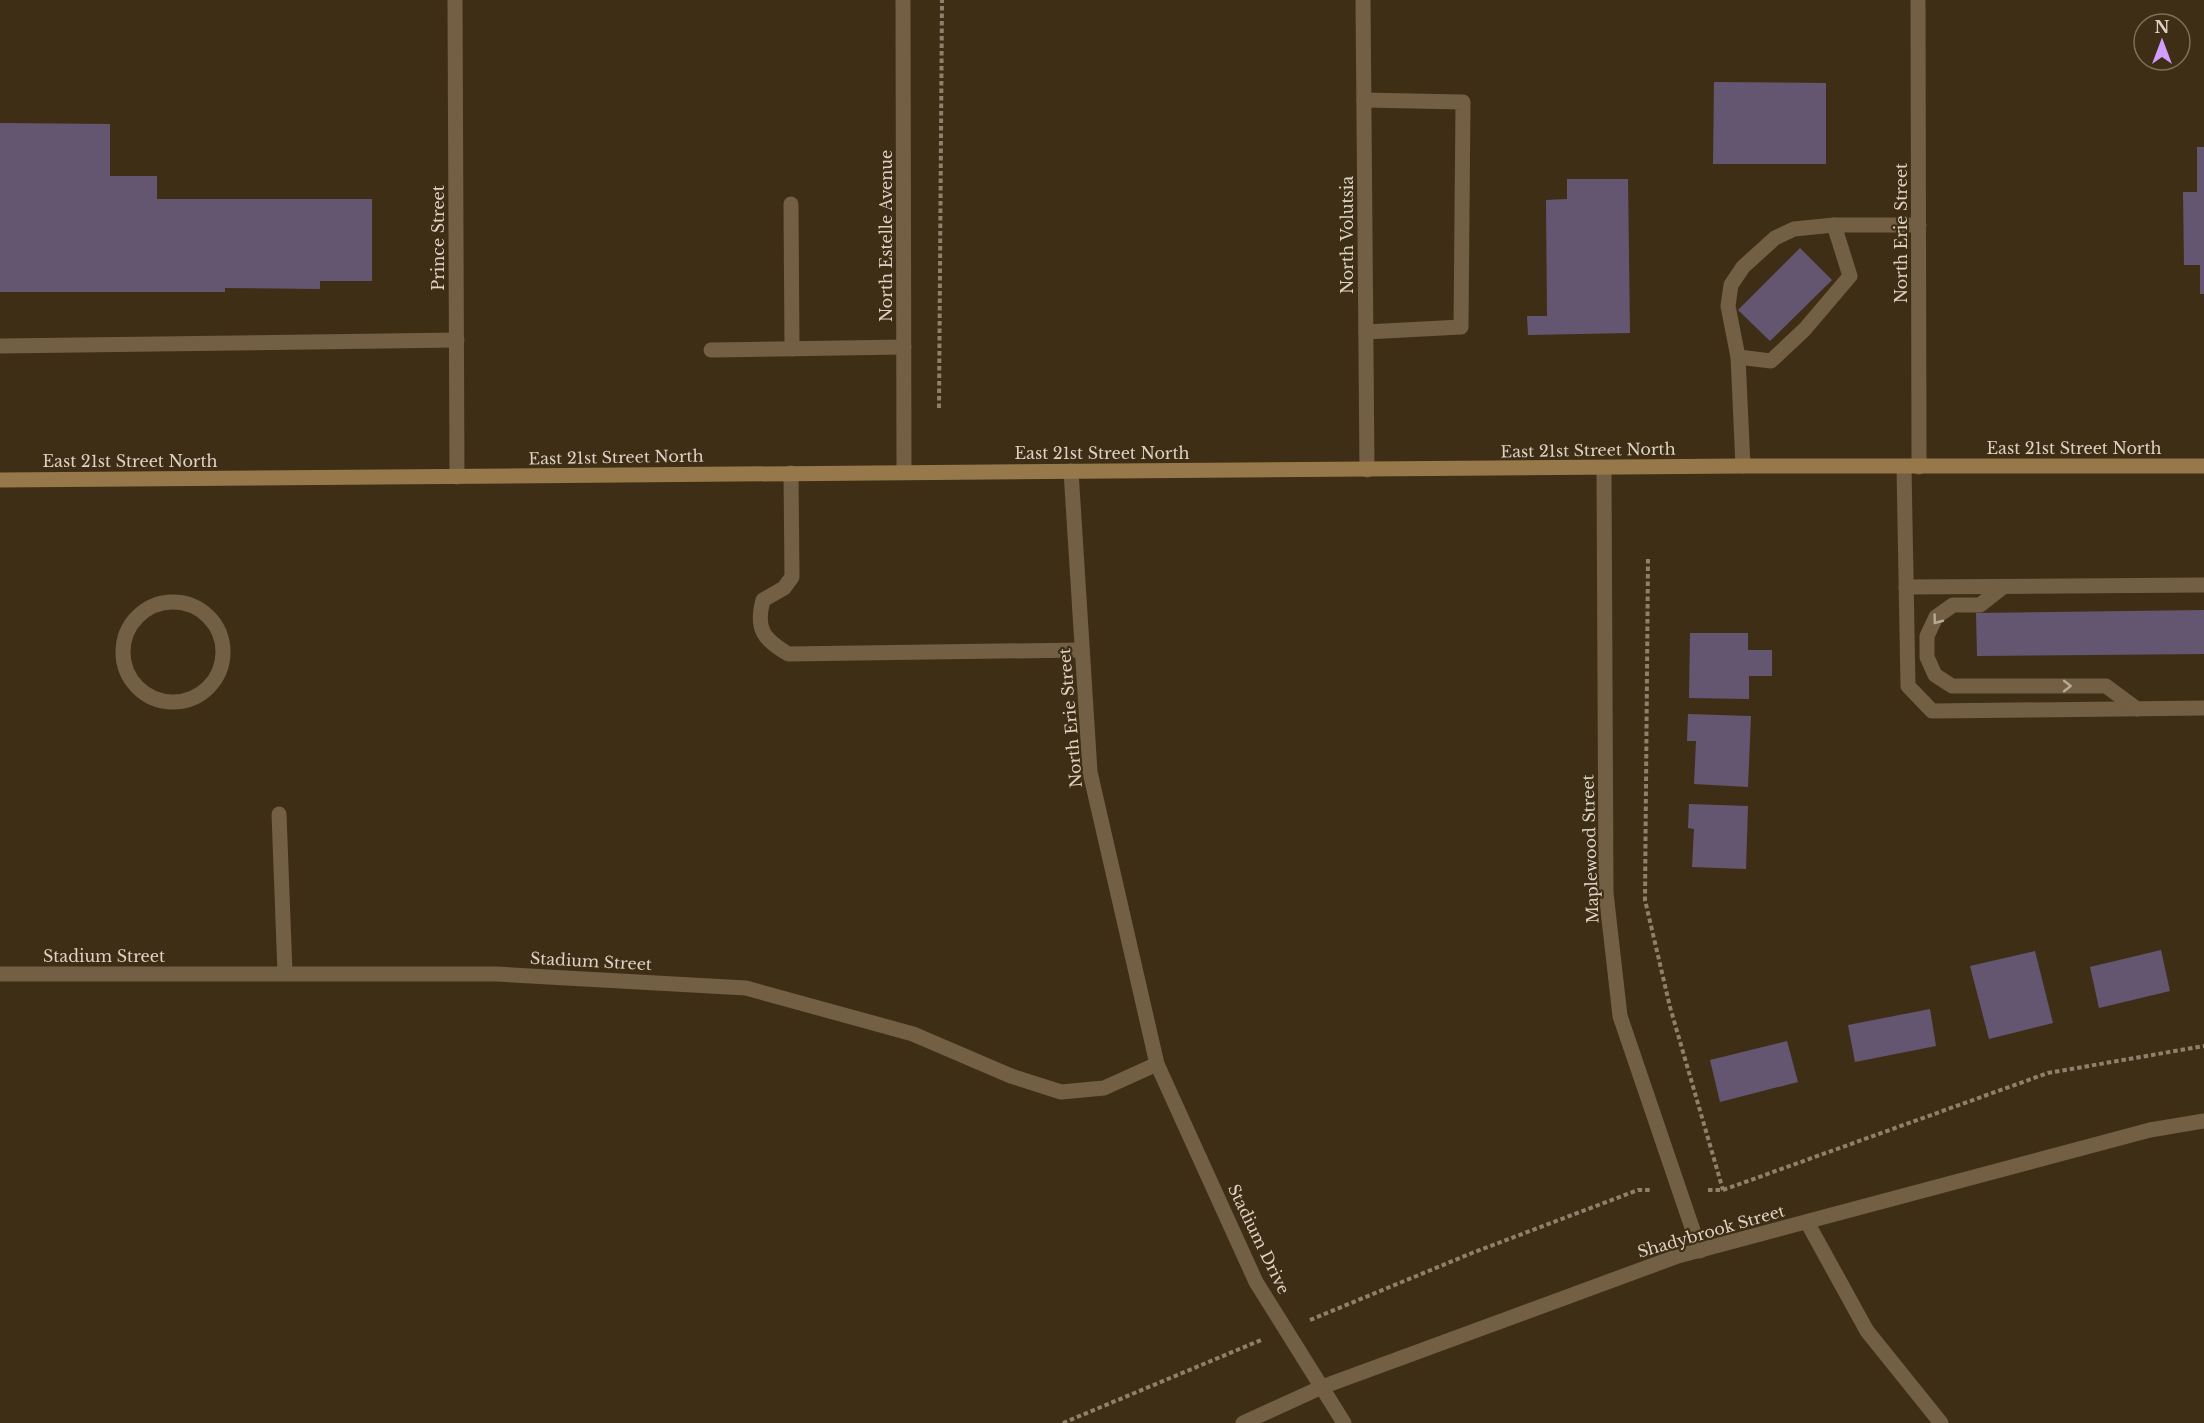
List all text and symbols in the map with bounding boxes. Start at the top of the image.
north arrow [2132,12,2192,72]
text: N [2154,17,2170,37]
street label: North Estelle Avenue [876,150,896,322]
street label: North Erie Street [1891,163,1911,303]
street label: North Volutsia [1337,176,1357,294]
street label: Prince Street [428,185,448,291]
street label: East 21st Street North [1500,438,1676,462]
street label: East 21st Street North [1986,438,2162,458]
street label: East 21st Street North [1014,443,1190,463]
street label: East 21st Street North [528,445,704,469]
street label: East 21st Street North [42,451,218,471]
one-way arrow [1933,614,1944,625]
street label: North Erie Street [1054,647,1086,789]
one-way arrow [2062,680,2071,692]
street label: Maplewood Street [1577,774,1603,924]
street label: Stadium Street [43,946,165,966]
street label: Stadium Street [530,948,652,974]
street label: Stadium Drive [1224,1181,1294,1297]
street label: Shadybrook Street [1635,1200,1787,1262]

